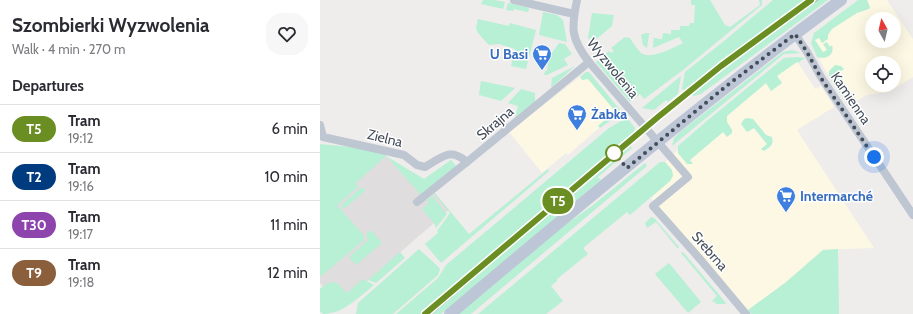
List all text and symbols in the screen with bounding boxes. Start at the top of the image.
north arrow [865,12,901,48]
map controls [865,12,901,92]
button: heart [266,13,308,55]
text: Szombierki Wyzwolenia [12,14,210,37]
street label: Wyzwolenia [583,34,643,102]
text: Walk · 4 min · 270 m [12,41,125,57]
supermarket icon: U Basi [531,43,553,71]
place label: U Basi [490,45,528,63]
button: locate [865,56,901,92]
street label: Kamienna [827,68,875,128]
text: Departures [12,77,84,95]
street label: Skrajna [473,102,517,144]
supermarket icon: Żabka [566,103,588,131]
place label: Żabka [591,105,627,123]
text: Tram [68,112,100,130]
text: T5 [26,120,42,138]
text: 6 min [271,120,308,138]
street label: Zielna [366,125,405,151]
text: 19:12 [68,130,93,146]
unlabelled marker [605,144,623,162]
your location [864,147,884,167]
text: Tram [68,160,100,178]
text: T2 [26,168,42,186]
text: 10 min [265,168,308,186]
text: 19:16 [68,178,94,194]
supermarket icon: Intermarché [775,185,797,213]
place label: Intermarché [800,187,873,205]
line badge: T5 [540,188,576,214]
text: T5 [550,192,566,210]
text: Tram [68,208,100,226]
text: T30 [21,216,47,234]
text: 11 min [270,216,308,234]
text: 19:17 [68,226,93,242]
street label: Srebrna [688,228,732,275]
text: Tram [68,256,100,274]
text: T9 [26,264,42,282]
text: 12 min [267,264,308,282]
text: 19:18 [68,274,94,290]

